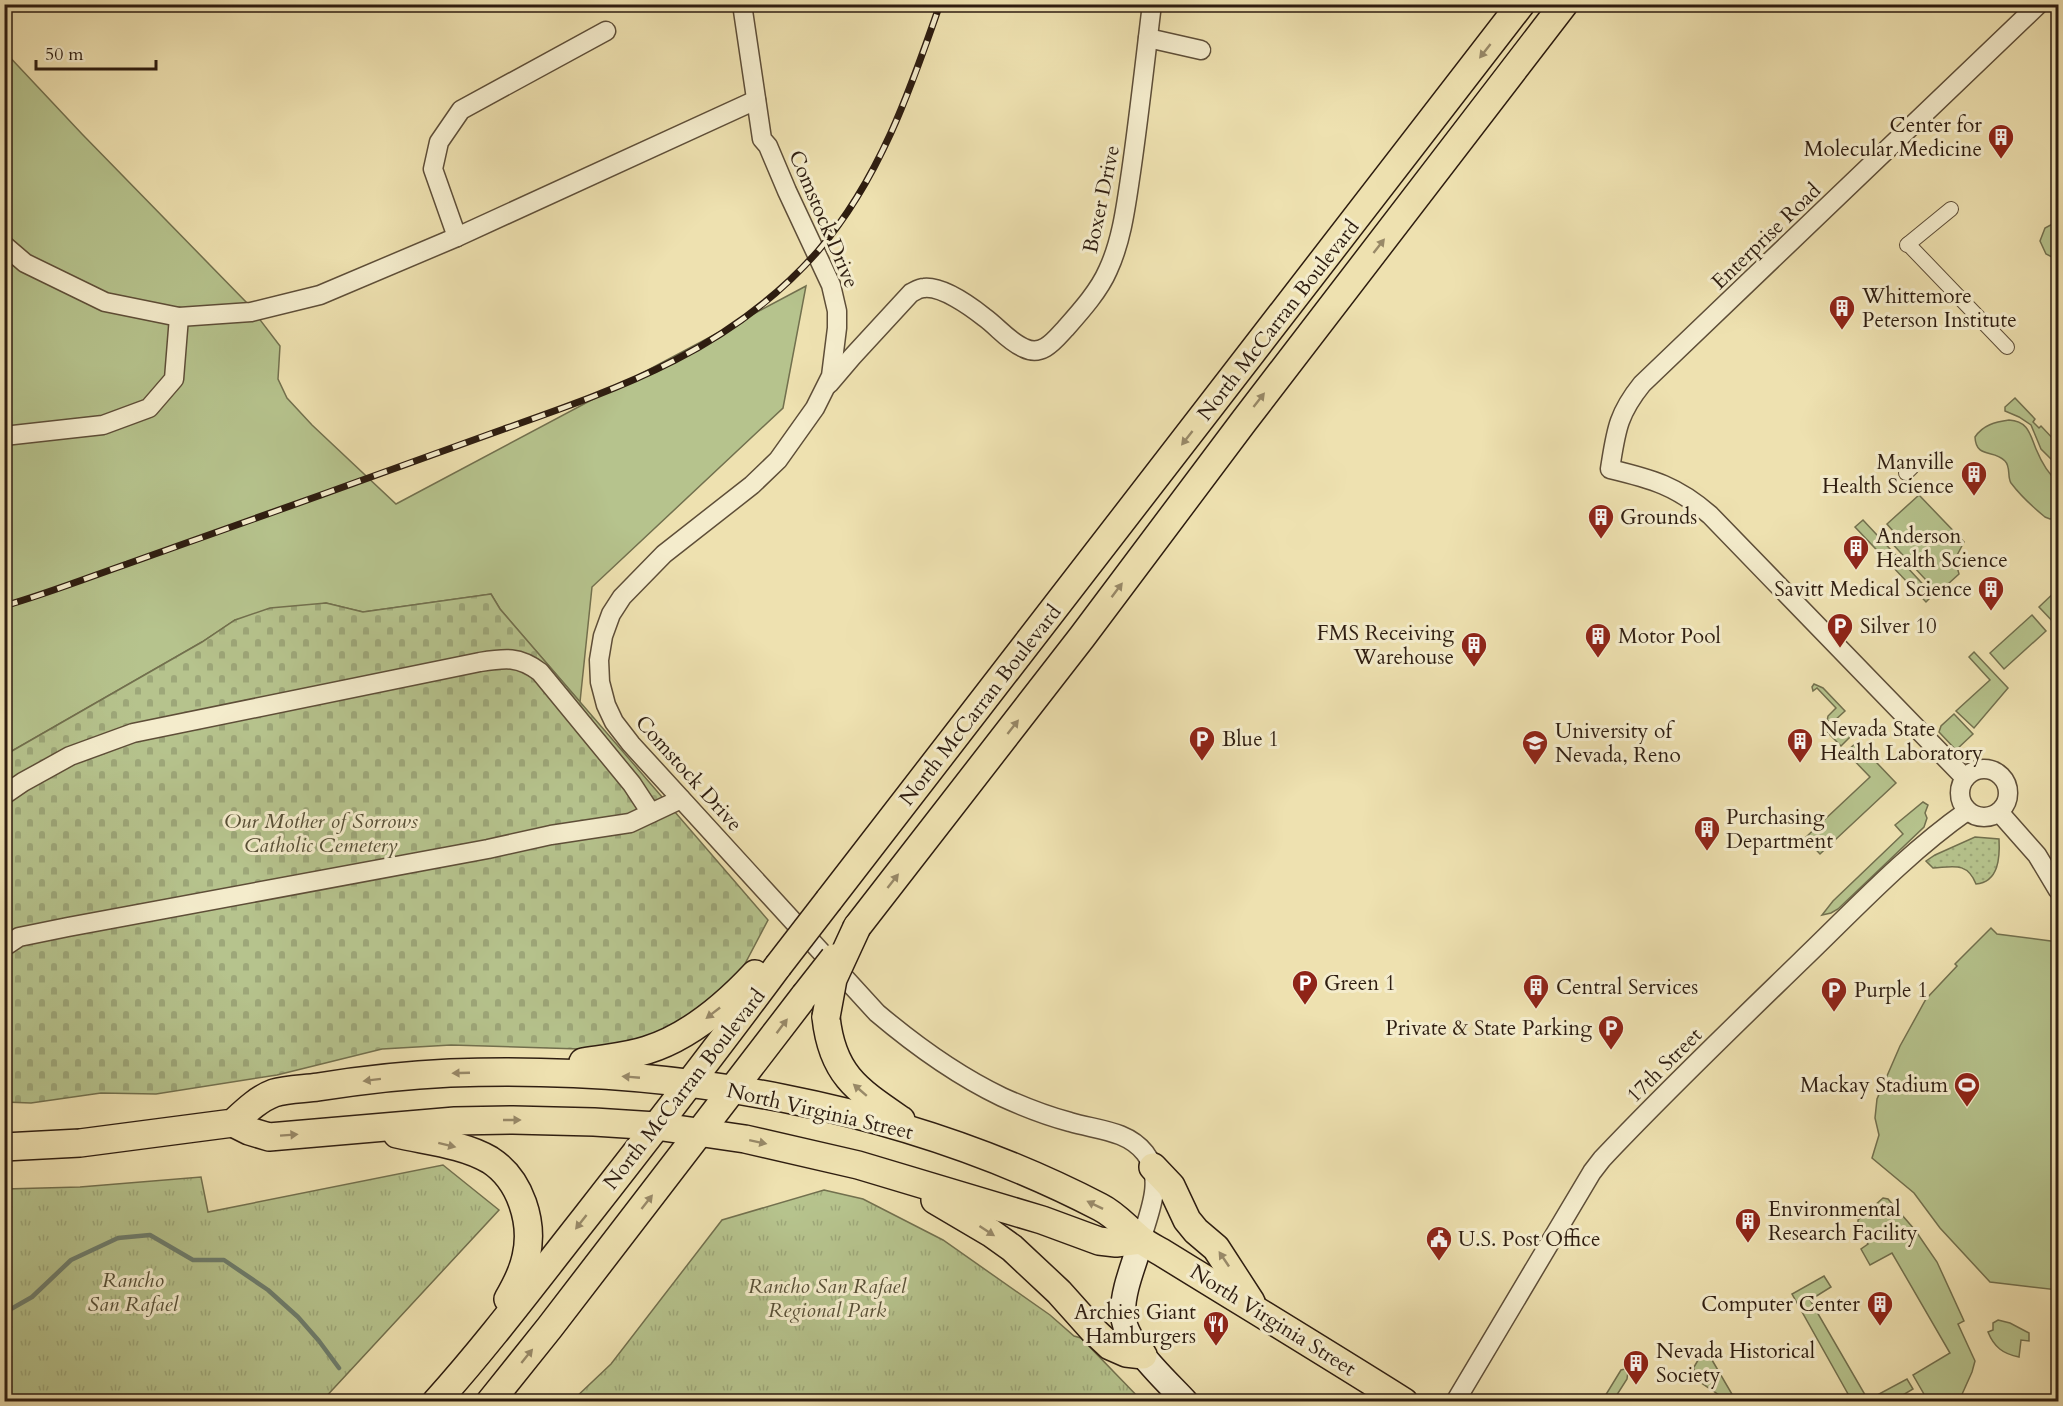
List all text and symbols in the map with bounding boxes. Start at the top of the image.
scale bar [36,33,156,71]
text: 50 m [45,42,84,67]
one-way arrow [1479,43,1491,59]
place label: Center for Molecular Medicine [1804,111,1982,164]
building icon: Center for Molecular Medicine [1986,122,2016,160]
street label: Boxer Drive [1076,142,1127,256]
street label: Comstock Drive [781,146,866,293]
street label: Enterprise Road [1705,177,1827,296]
street label: North McCarran Boulevard [1191,214,1366,427]
one-way arrow [1372,238,1385,254]
place label: Whittemore Peterson Institute [1861,282,2017,335]
building icon: Whittemore Peterson Institute [1827,293,1857,331]
one-way arrow [1253,393,1265,408]
one-way arrow [1181,431,1193,446]
place label: Manville Health Science [1822,448,1954,501]
building icon: Manville Health Science [1959,459,1989,497]
building icon: Grounds [1586,502,1616,540]
place label: Grounds [1620,503,1697,532]
place label: Anderson Health Science [1876,522,2008,575]
building icon: Anderson Health Science [1841,533,1871,571]
building icon: Savitt Medical Science [1976,574,2006,612]
place label: Savitt Medical Science [1774,575,1972,604]
one-way arrow [1111,583,1123,598]
street label: North McCarran Boulevard [893,599,1068,812]
parking icon: Silver 10 [1825,611,1855,649]
place label: Silver 10 [1860,612,1937,641]
place label: FMS Receiving Warehouse [1317,619,1454,672]
building icon: Motor Pool [1583,621,1613,659]
place label: Motor Pool [1618,622,1721,651]
building icon: FMS Receiving Warehouse [1459,630,1489,668]
street label: Comstock Drive [629,709,749,838]
place label: Nevada State Health Laboratory [1820,715,1983,768]
place label: University of Nevada, Reno [1555,717,1681,770]
one-way arrow [1006,719,1019,735]
parking icon: Blue 1 [1187,724,1217,762]
place label: Blue 1 [1222,725,1279,754]
building icon: Nevada State Health Laboratory [1785,726,1815,764]
school or university icon: University of Nevada, Reno [1520,728,1550,766]
place label: Purchasing Department [1726,803,1833,856]
park label: Our Mother of Sorrows Catholic Cemetery [224,807,418,860]
building icon: Purchasing Department [1692,814,1722,852]
one-way arrow [887,873,900,889]
parking icon: Green 1 [1290,968,1320,1006]
place label: Green 1 [1324,969,1396,998]
building icon: Central Services [1521,972,1551,1010]
place label: Central Services [1556,973,1698,1002]
parking icon: Purple 1 [1819,975,1849,1013]
place label: Purple 1 [1854,976,1928,1005]
street label: North McCarran Boulevard [597,983,772,1196]
one-way arrow [705,1006,721,1019]
parking icon: Private & State Parking [1596,1013,1626,1051]
place label: Private & State Parking [1385,1014,1592,1043]
one-way arrow [776,1018,788,1034]
street label: 17th Street [1620,1021,1709,1109]
one-way arrow [452,1068,471,1078]
sports icon: Mackay Stadium [1952,1070,1982,1108]
place label: Mackay Stadium [1800,1071,1948,1100]
one-way arrow [622,1072,641,1082]
one-way arrow [362,1075,381,1084]
street label: North Virginia Street [724,1076,916,1147]
one-way arrow [853,1084,868,1097]
one-way arrow [503,1115,522,1125]
one-way arrow [279,1130,298,1140]
one-way arrow [748,1138,767,1147]
one-way arrow [438,1141,457,1151]
one-way arrow [640,1195,652,1210]
place label: Environmental Research Facility [1768,1195,1918,1248]
one-way arrow [1086,1200,1103,1210]
building icon: Environmental Research Facility [1733,1206,1763,1244]
one-way arrow [576,1215,588,1230]
public building icon: U.S. Post Office [1424,1224,1454,1262]
one-way arrow [979,1225,995,1236]
place label: U.S. Post Office [1458,1225,1600,1254]
one-way arrow [1218,1250,1229,1267]
street label: North Virginia Street [1184,1258,1361,1383]
park label: Rancho San Rafael [88,1266,179,1319]
park label: Rancho San Rafael Regional Park [748,1272,907,1325]
building icon: Computer Center [1865,1289,1895,1327]
place label: Computer Center [1701,1290,1860,1319]
place label: Archies Giant Hamburgers [1074,1298,1196,1351]
restaurant icon: Archies Giant Hamburgers [1201,1309,1231,1347]
place label: Nevada Historical Society [1656,1337,1815,1390]
building icon: Nevada Historical Society [1621,1348,1651,1386]
one-way arrow [521,1349,533,1364]

